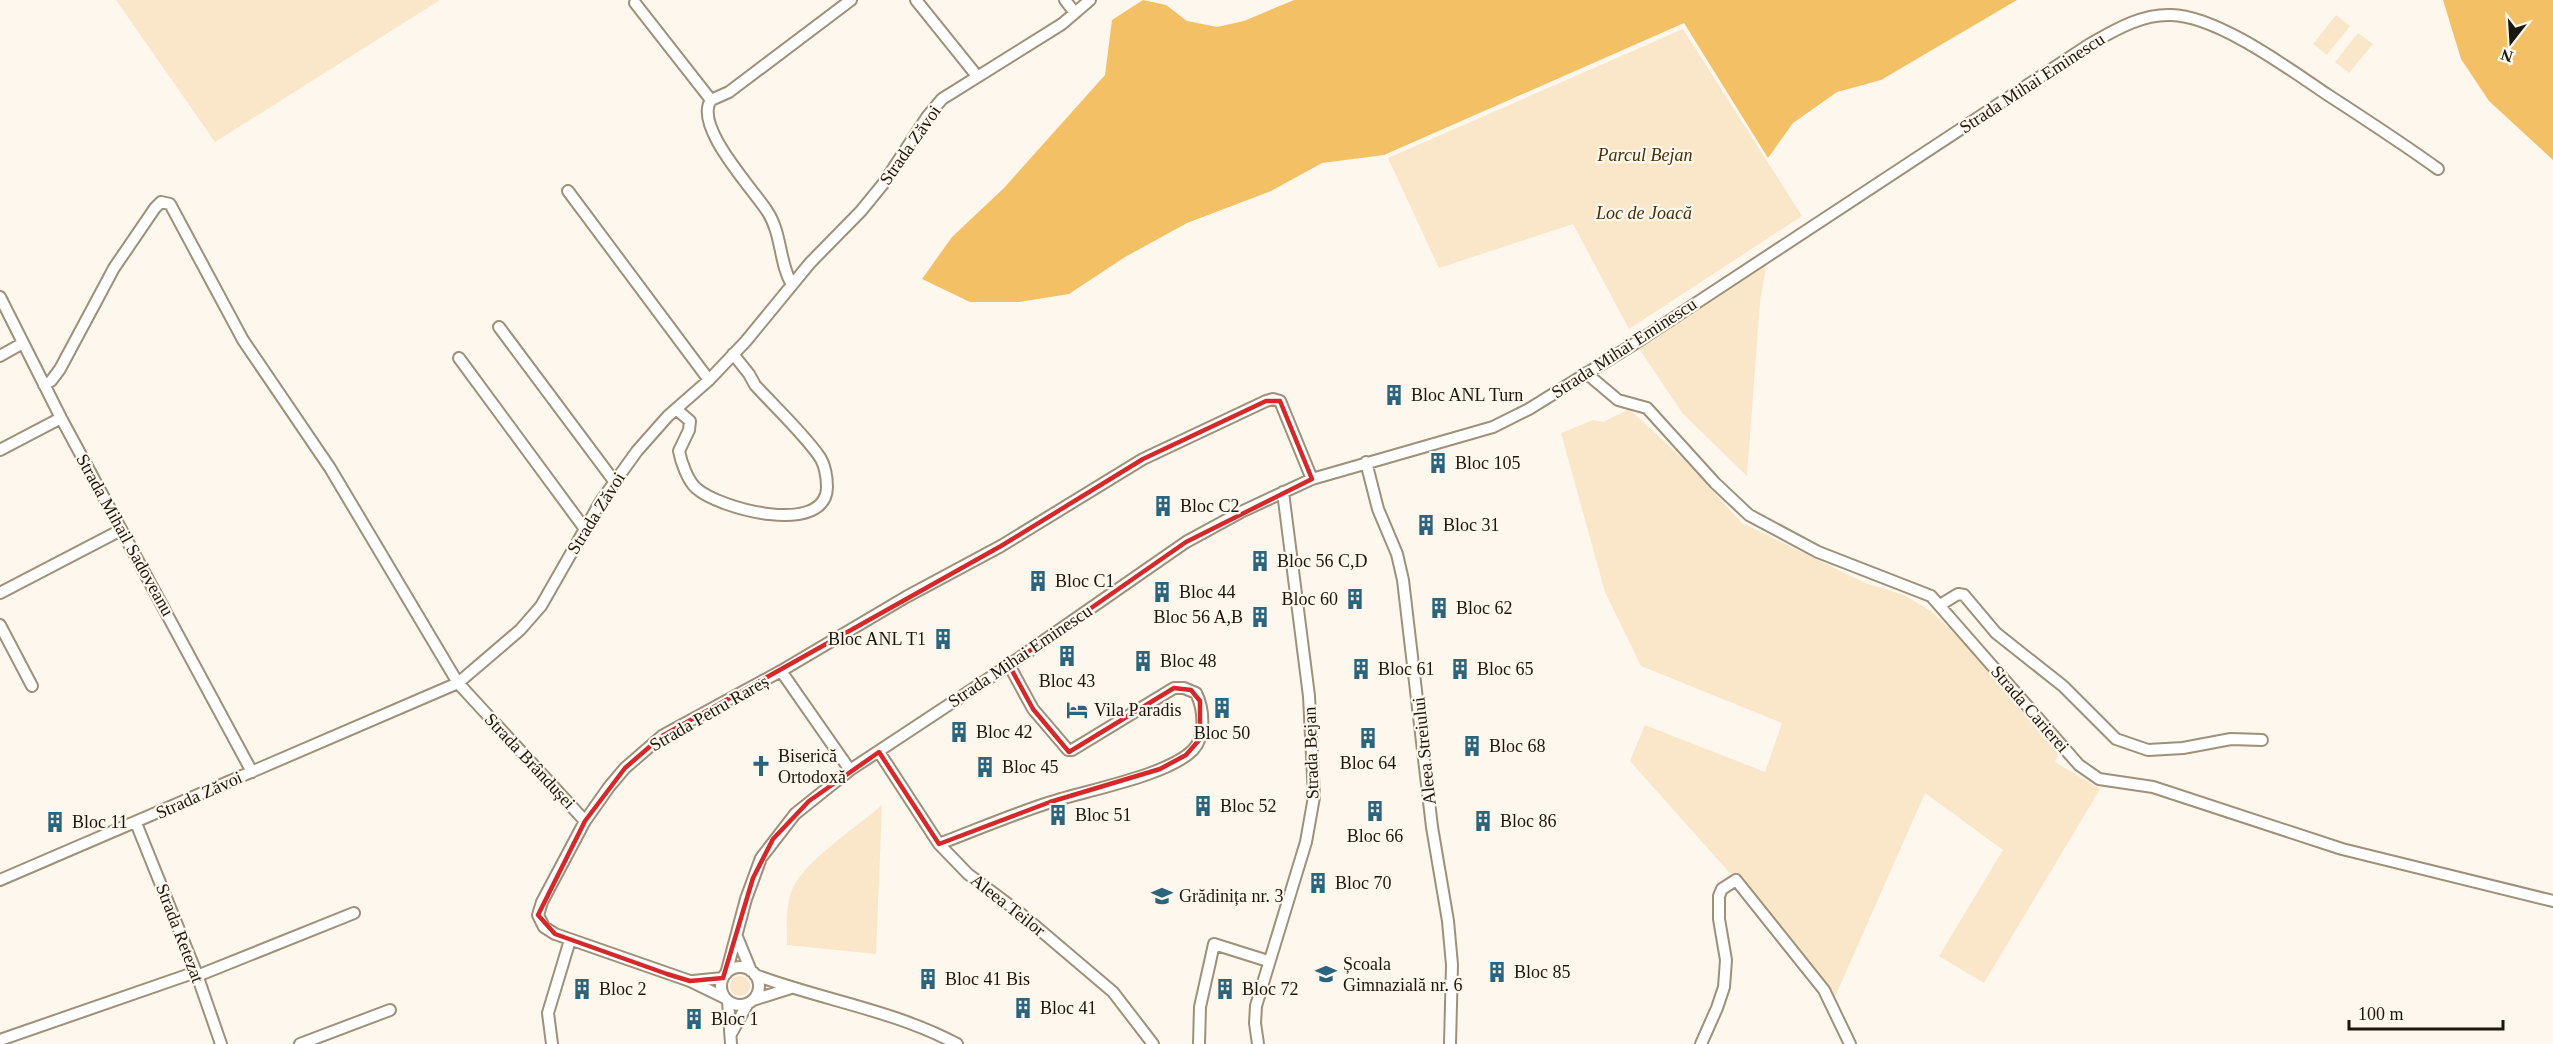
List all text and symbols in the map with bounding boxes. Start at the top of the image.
north arrow [2481,12,2541,72]
street label: Strada Mihai Eminescu [1956,29,2108,137]
text: N [2498,46,2515,66]
street label: Strada Zăvoi [875,101,945,189]
park label: Parcul Bejan [1597,145,1692,165]
park label: Loc de Joacă [1595,203,1692,223]
street label: Strada Mihai Eminescu [1548,294,1700,402]
building icon: Bloc ANL Turn [1382,383,1406,407]
place label: Bloc ANL Turn [1411,385,1523,405]
street label: Strada Mihail Sadoveanu [72,451,178,619]
building icon: Bloc 105 [1426,451,1450,475]
place label: Bloc 105 [1455,453,1521,473]
street label: Strada Zăvoi [563,468,629,558]
building icon: Bloc C2 [1151,494,1175,518]
place label: Bloc C2 [1180,496,1240,516]
building icon: Bloc 31 [1414,513,1438,537]
place label: Bloc 31 [1443,515,1500,535]
building icon: Bloc 56 C,D [1248,549,1272,573]
place label: Bloc 56 C,D [1277,551,1368,571]
building icon: Bloc C1 [1026,569,1050,593]
place label: Bloc C1 [1055,571,1115,591]
building icon: Bloc 44 [1150,580,1174,604]
place label: Bloc 44 [1179,582,1236,602]
building icon: Bloc 60 [1343,587,1367,611]
place label: Bloc 60 [1282,589,1338,609]
building icon: Bloc 62 [1427,596,1451,620]
place label: Bloc 62 [1456,598,1513,618]
street label: Strada Mihai Eminescu [944,600,1096,712]
building icon: Bloc 56 A,B [1248,605,1272,629]
place label: Bloc 56 A,B [1153,607,1243,627]
building icon: Bloc ANL T1 [931,627,955,651]
place label: Bloc ANL T1 [828,629,926,649]
building icon: Bloc 43 [1055,644,1079,668]
building icon: Bloc 48 [1131,649,1155,673]
place label: Bloc 48 [1160,651,1217,671]
building icon: Bloc 61 [1349,657,1373,681]
building icon: Bloc 65 [1448,657,1472,681]
place label: Bloc 61 [1378,659,1435,679]
place label: Bloc 65 [1477,659,1534,679]
street label: Strada Carierei [1987,662,2073,756]
street label: Strada Petru Rareș [646,671,772,755]
place label: Bloc 43 [1039,671,1095,691]
building icon: Bloc 50 [1210,696,1234,720]
street label: Aleea Streiului [1408,696,1440,806]
hotel icon: Vila Paradis [1065,698,1089,722]
place label: Vila Paradis [1094,700,1181,720]
street label: Strada Bejan [1299,706,1323,800]
street label: Strada Brândușei [481,709,579,813]
building icon: Bloc 42 [947,720,971,744]
place label: Bloc 42 [976,722,1033,742]
place label: Bloc 50 [1194,723,1250,743]
building icon: Bloc 64 [1356,726,1380,750]
building icon: Bloc 68 [1460,734,1484,758]
place label: Bloc 68 [1489,736,1546,756]
place label: Biserică Ortodoxă [778,746,846,787]
place label: Bloc 64 [1340,753,1396,773]
church icon: Biserică Ortodoxă [749,754,773,778]
building icon: Bloc 45 [973,755,997,779]
place label: Bloc 45 [1002,757,1059,777]
street label: Strada Zăvoi [153,767,245,823]
building icon: Bloc 52 [1191,794,1215,818]
place label: Bloc 52 [1220,796,1277,816]
building icon: Bloc 66 [1363,799,1387,823]
building icon: Bloc 51 [1046,803,1070,827]
place label: Bloc 51 [1075,805,1132,825]
building icon: Bloc 86 [1471,809,1495,833]
building icon: Bloc 11 [43,810,67,834]
place label: Bloc 86 [1500,811,1557,831]
place label: Bloc 11 [72,812,128,832]
place label: Bloc 66 [1347,826,1403,846]
street label: Aleea Teilor [967,870,1049,940]
building icon: Bloc 70 [1306,871,1330,895]
place label: Bloc 70 [1335,873,1392,893]
street label: Strada Retezat [152,881,208,985]
school or university icon: Grădinița nr. 3 [1150,884,1174,908]
place label: Grădinița nr. 3 [1179,886,1283,906]
place label: Școala Gimnazială nr. 6 [1343,954,1462,995]
building icon: Bloc 85 [1485,960,1509,984]
school or university icon: Școala Gimnazială nr. 6 [1314,962,1338,986]
place label: Bloc 85 [1514,962,1571,982]
building icon: Bloc 41 Bis [916,967,940,991]
place label: Bloc 41 Bis [945,969,1030,989]
building icon: Bloc 2 [570,977,594,1001]
building icon: Bloc 72 [1213,977,1237,1001]
place label: Bloc 2 [599,979,647,999]
place label: Bloc 72 [1242,979,1299,999]
scale bar [2349,993,2504,1031]
building icon: Bloc 41 [1011,996,1035,1020]
place label: Bloc 41 [1040,998,1097,1018]
text: 100 m [2358,1004,2404,1024]
building icon: Bloc 1 [682,1007,706,1031]
place label: Bloc 1 [711,1009,759,1029]

